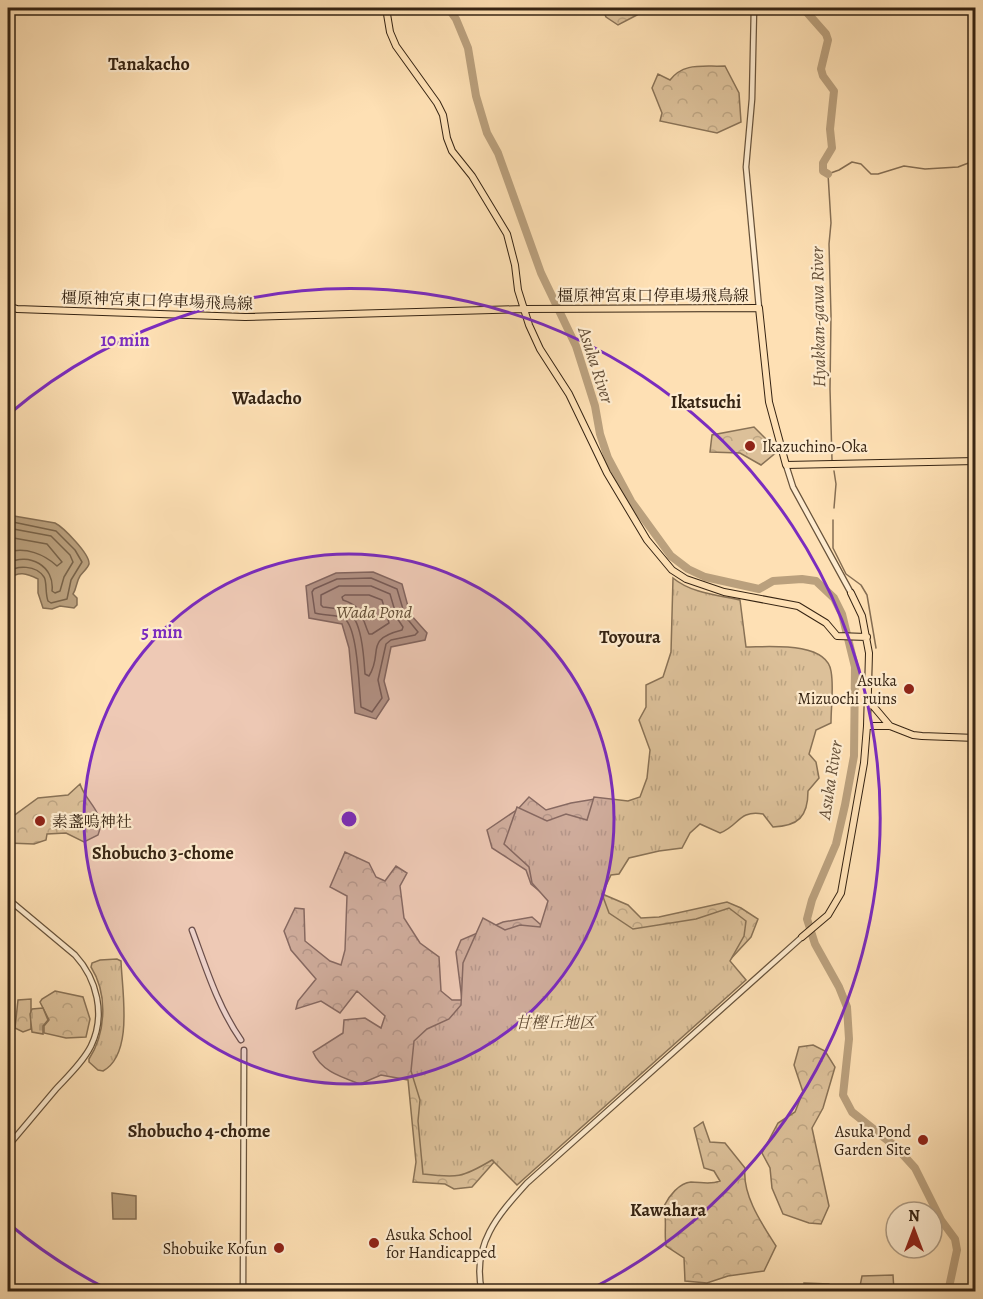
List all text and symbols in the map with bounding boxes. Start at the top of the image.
district label: Tanakacho [108,52,190,76]
water label: Hyakkan-gawa River [805,246,831,388]
street label: 橿原神宮東口停車場飛鳥線 [557,285,749,307]
street label: 橿原神宮東口停車場飛鳥線 [61,287,253,315]
water label: Asuka River [572,323,620,407]
text: 10 min [100,328,150,352]
district label: Wadacho [231,386,302,410]
district label: Ikatsuchi [671,390,741,414]
place label: Ikazuchino-Oka [762,436,868,458]
marker: Ikazuchino-Oka [743,439,757,453]
water label: Wada Pond [336,600,413,624]
text: 5 min [141,620,183,644]
district label: Toyoura [599,625,661,649]
place label: Asuka Mizuochi ruins [798,670,898,710]
marker: Asuka Mizuochi ruins [902,682,916,696]
water label: Asuka River [812,738,848,822]
centre of rings [339,809,359,829]
place label: 素盞嗚神社 [52,811,132,833]
marker: 素盞嗚神社 [33,814,47,828]
district label: Shobucho 3-chome [92,841,234,865]
park label: 甘樫丘地区 [515,1012,597,1034]
district label: Shobucho 4-chome [128,1119,270,1143]
place label: Asuka Pond Garden Site [834,1121,911,1161]
marker: Asuka Pond Garden Site [916,1133,930,1147]
district label: Kawahara [630,1198,706,1222]
north arrow [884,1200,944,1260]
text: N [908,1205,920,1227]
place label: Asuka School for Handicapped [385,1224,496,1264]
marker: Asuka School for Handicapped [367,1236,381,1250]
place label: Shobuike Kofun [163,1238,267,1260]
marker: Shobuike Kofun [272,1241,286,1255]

